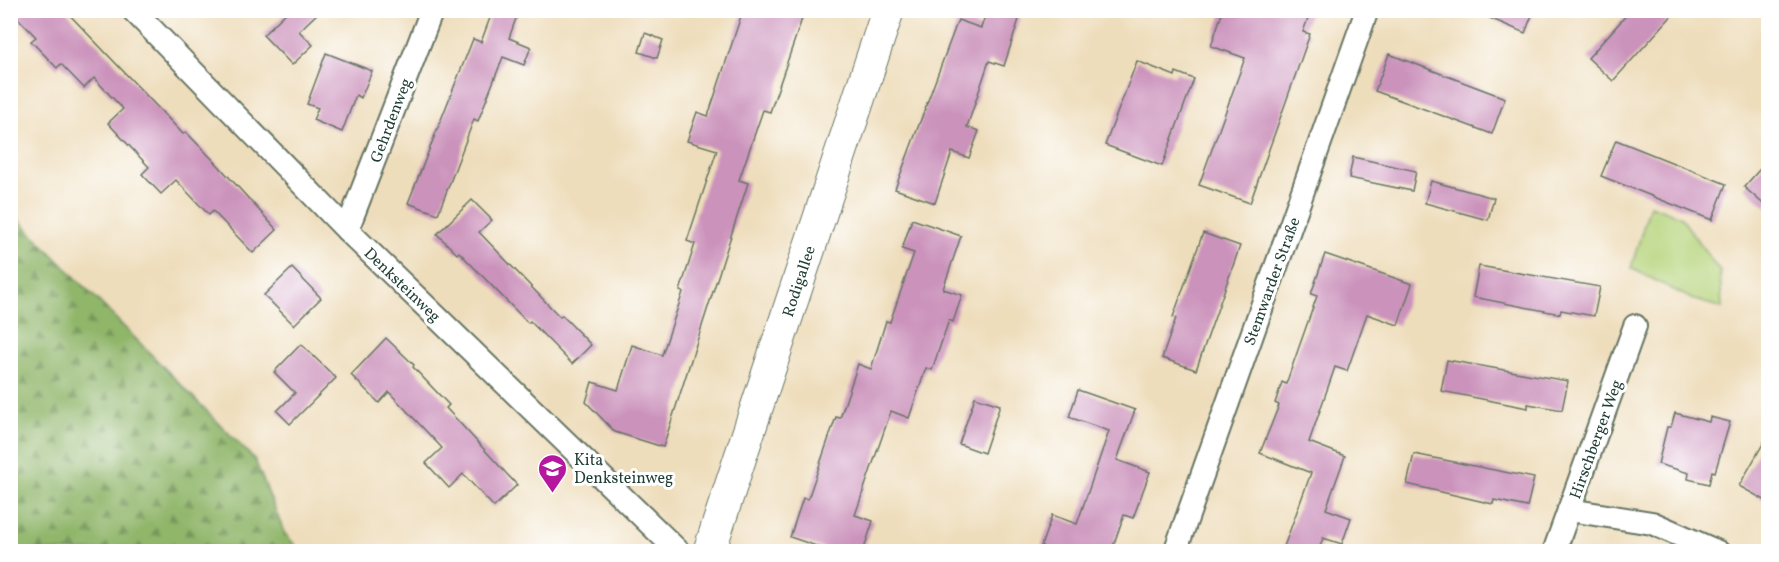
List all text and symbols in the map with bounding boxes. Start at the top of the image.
street label: Gehrdenweg [366,75,418,166]
street label: Stemwarder Straße [1239,214,1306,349]
street label: Denksteinweg [358,243,445,328]
street label: Rodigallee [778,243,822,320]
street label: Hirschberger Weg [1565,377,1629,502]
place label: Kita Denksteinweg [574,450,673,490]
school or university icon: Kita Denksteinweg [537,452,569,494]

